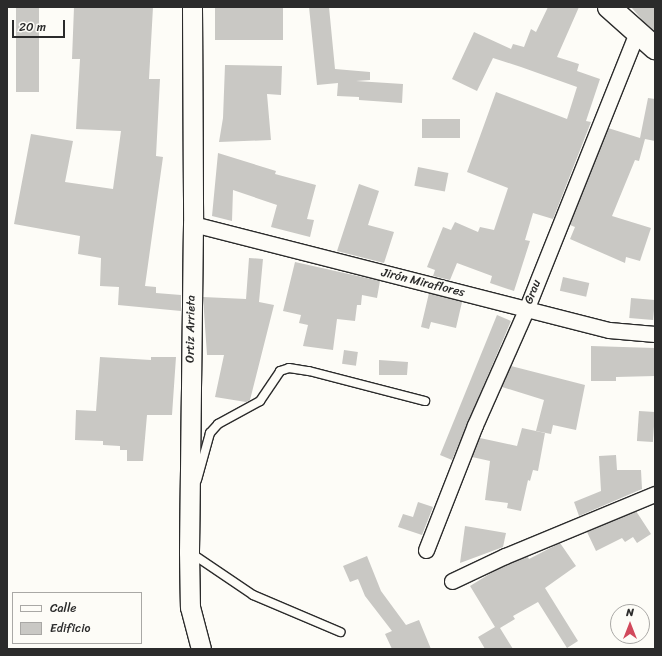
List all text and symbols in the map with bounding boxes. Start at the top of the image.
scale bar [14,12,67,38]
text: 20 m [19,16,46,38]
street label: Jirón Miraflores [380,266,466,300]
street label: Grau [522,278,544,306]
street label: Ortiz Arrieta [183,295,199,363]
legend [12,592,142,644]
text: Calle [50,597,77,619]
text: N [626,603,634,622]
north arrow [610,604,650,644]
text: Edificio [50,617,90,639]

